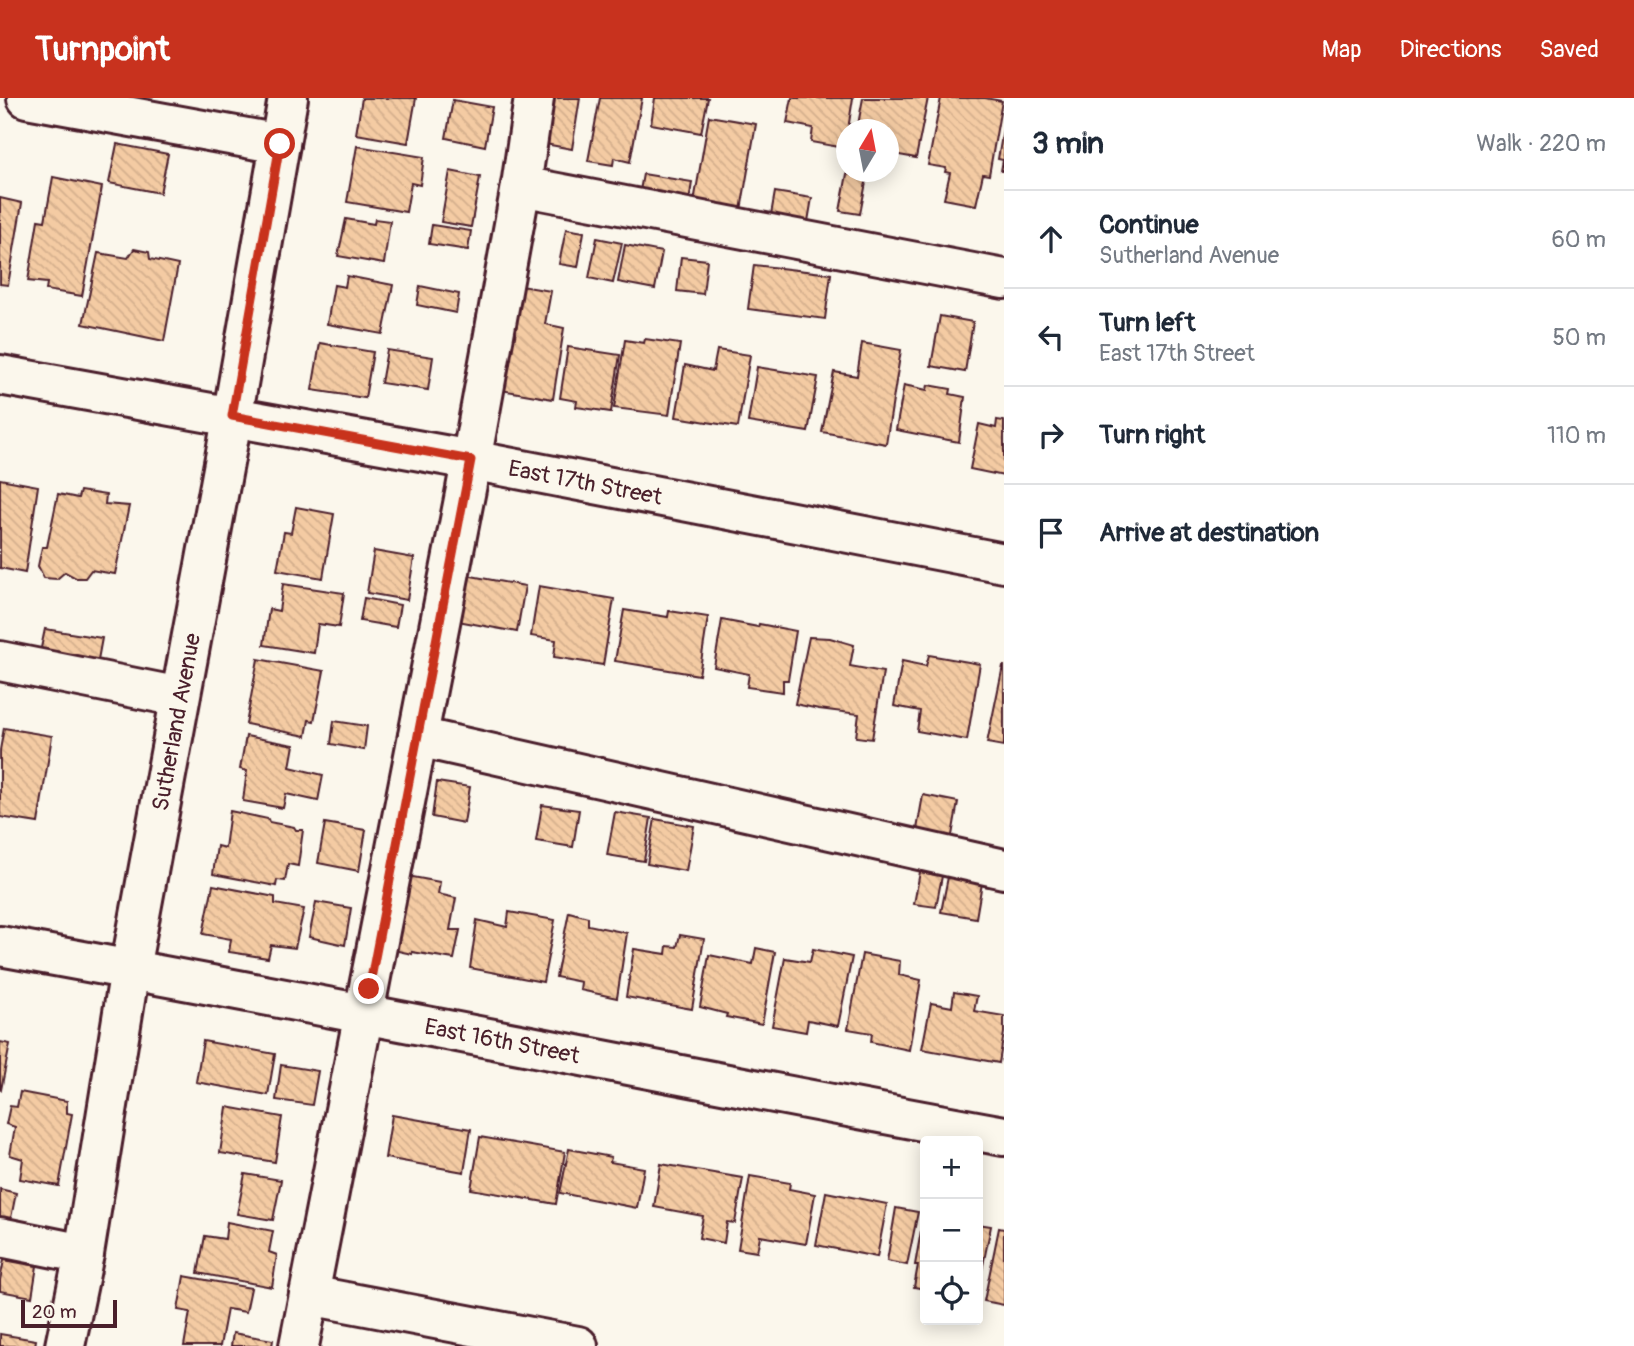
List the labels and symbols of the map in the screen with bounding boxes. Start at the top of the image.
north arrow [836,119,899,182]
route start [264,128,295,159]
street label: East 17th Street [506,454,665,512]
street label: Sutherland Avenue [146,630,207,813]
route end [353,973,384,1004]
street label: East 16th Street [422,1012,583,1070]
scale bar [21,1297,117,1329]

